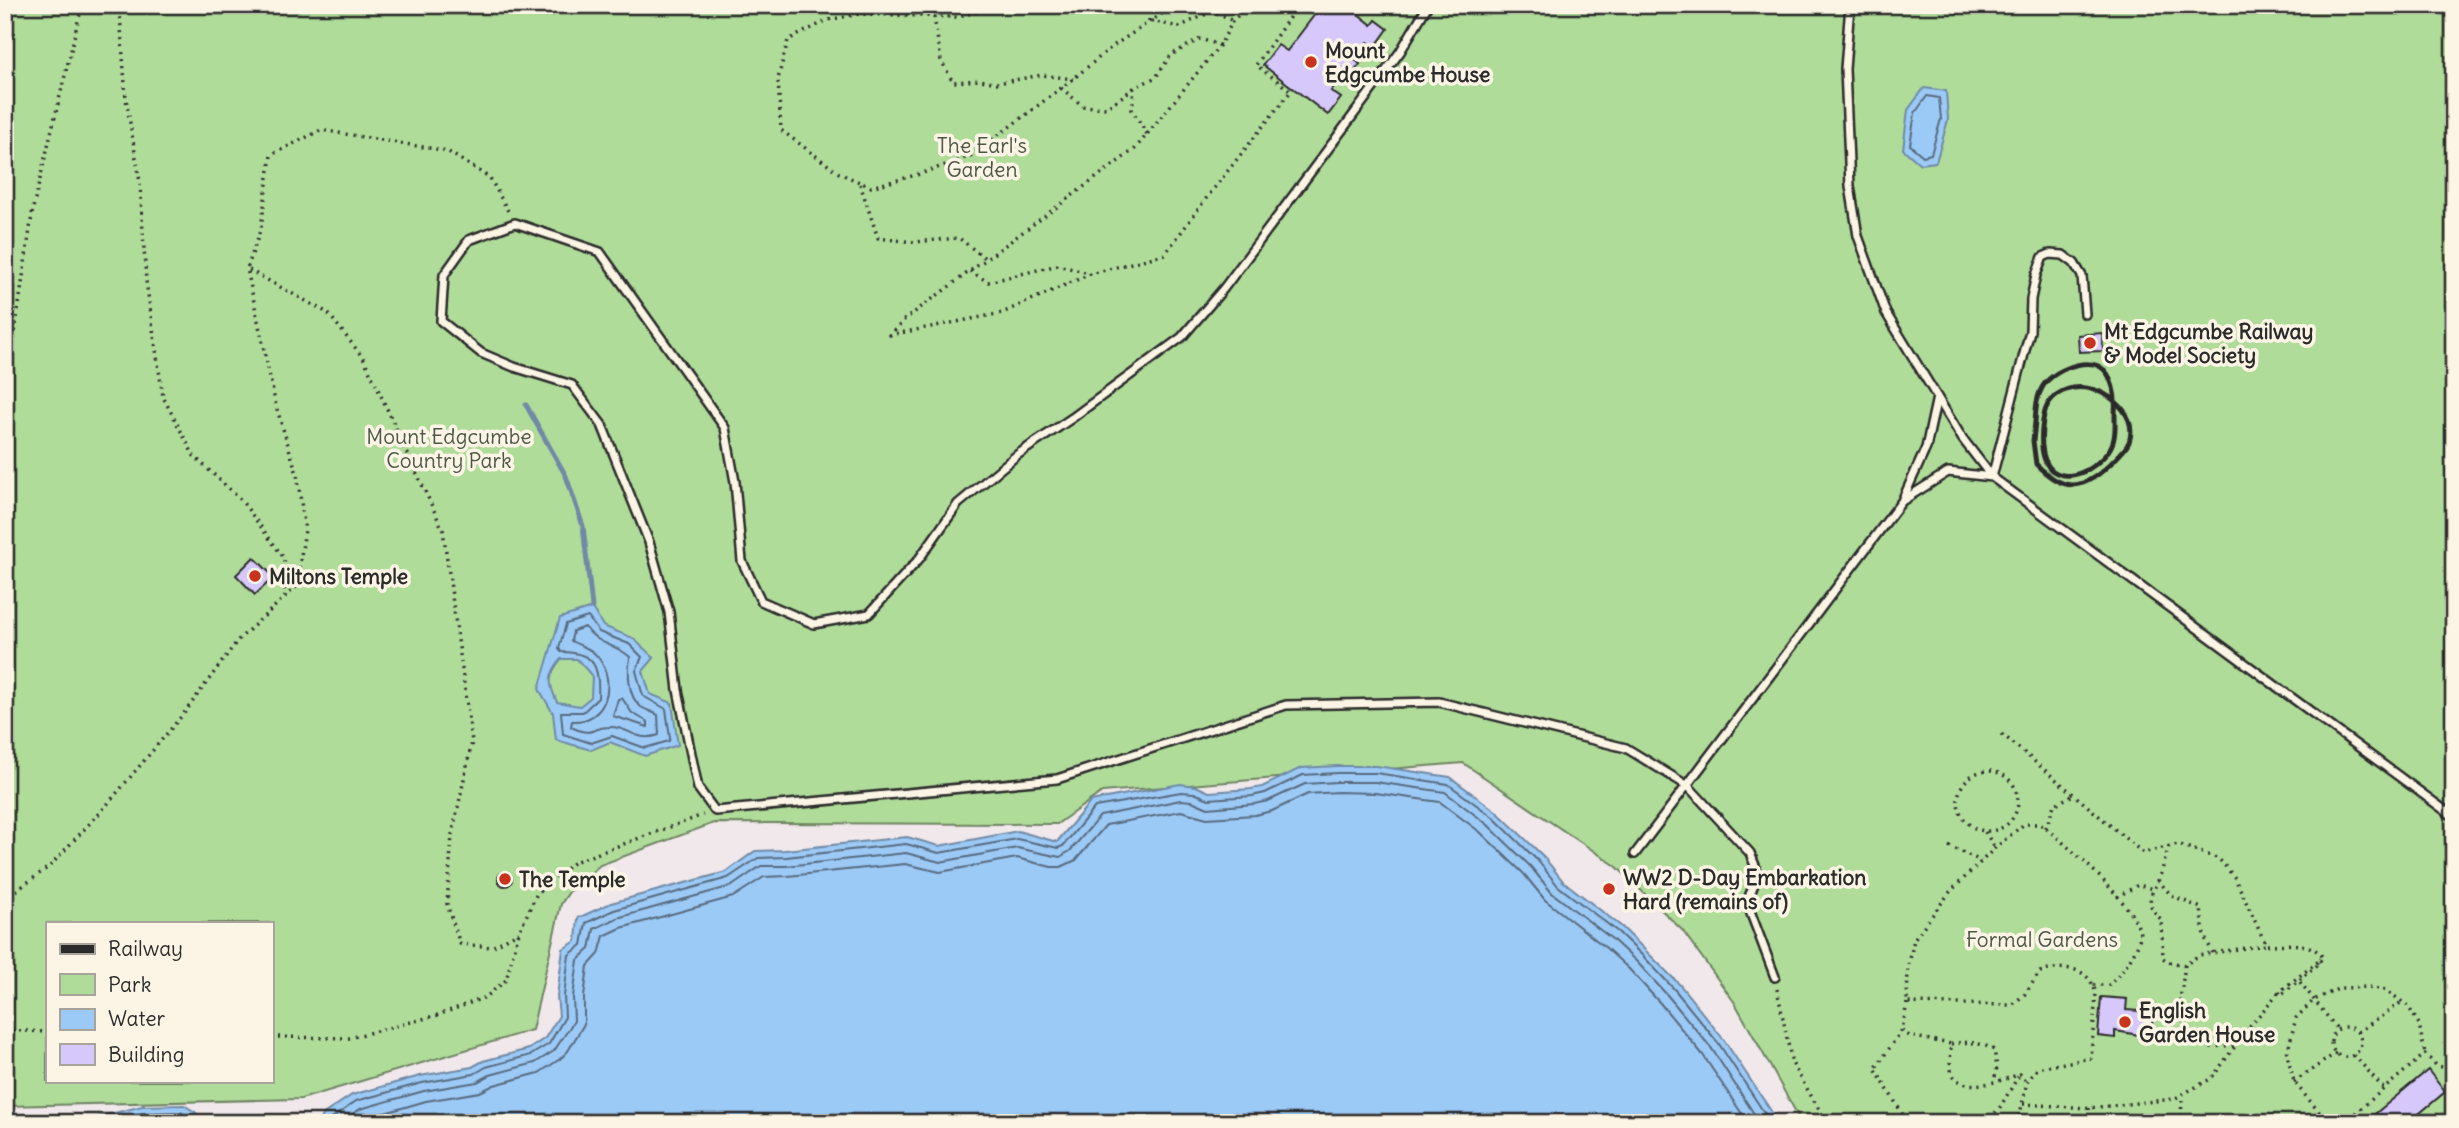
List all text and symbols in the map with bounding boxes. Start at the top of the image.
place label: Mount Edgcumbe House [1325,37,1490,88]
marker: Mount Edgcumbe House [1303,54,1319,70]
park label: The Earl's Garden [937,132,1027,183]
place label: Mt Edgcumbe Railway & Model Society [2104,318,2313,369]
marker: Mt Edgcumbe Railway & Model Society [2082,335,2098,351]
park label: Mount Edgcumbe Country Park [366,423,532,474]
place label: Miltons Temple [269,563,408,590]
marker: Miltons Temple [247,568,263,584]
place label: WW2 D-Day Embarkation Hard (remains of) [1623,864,1866,915]
place label: The Temple [519,866,626,893]
marker: The Temple [497,871,513,887]
marker: WW2 D-Day Embarkation Hard (remains of) [1601,881,1617,897]
legend [46,922,273,1082]
park label: Formal Gardens [1966,926,2118,953]
text: Railway [108,935,183,962]
text: Park [108,971,151,998]
place label: English Garden House [2139,997,2275,1048]
text: Water [108,1005,166,1032]
marker: English Garden House [2117,1014,2133,1030]
text: Building [108,1041,184,1068]

